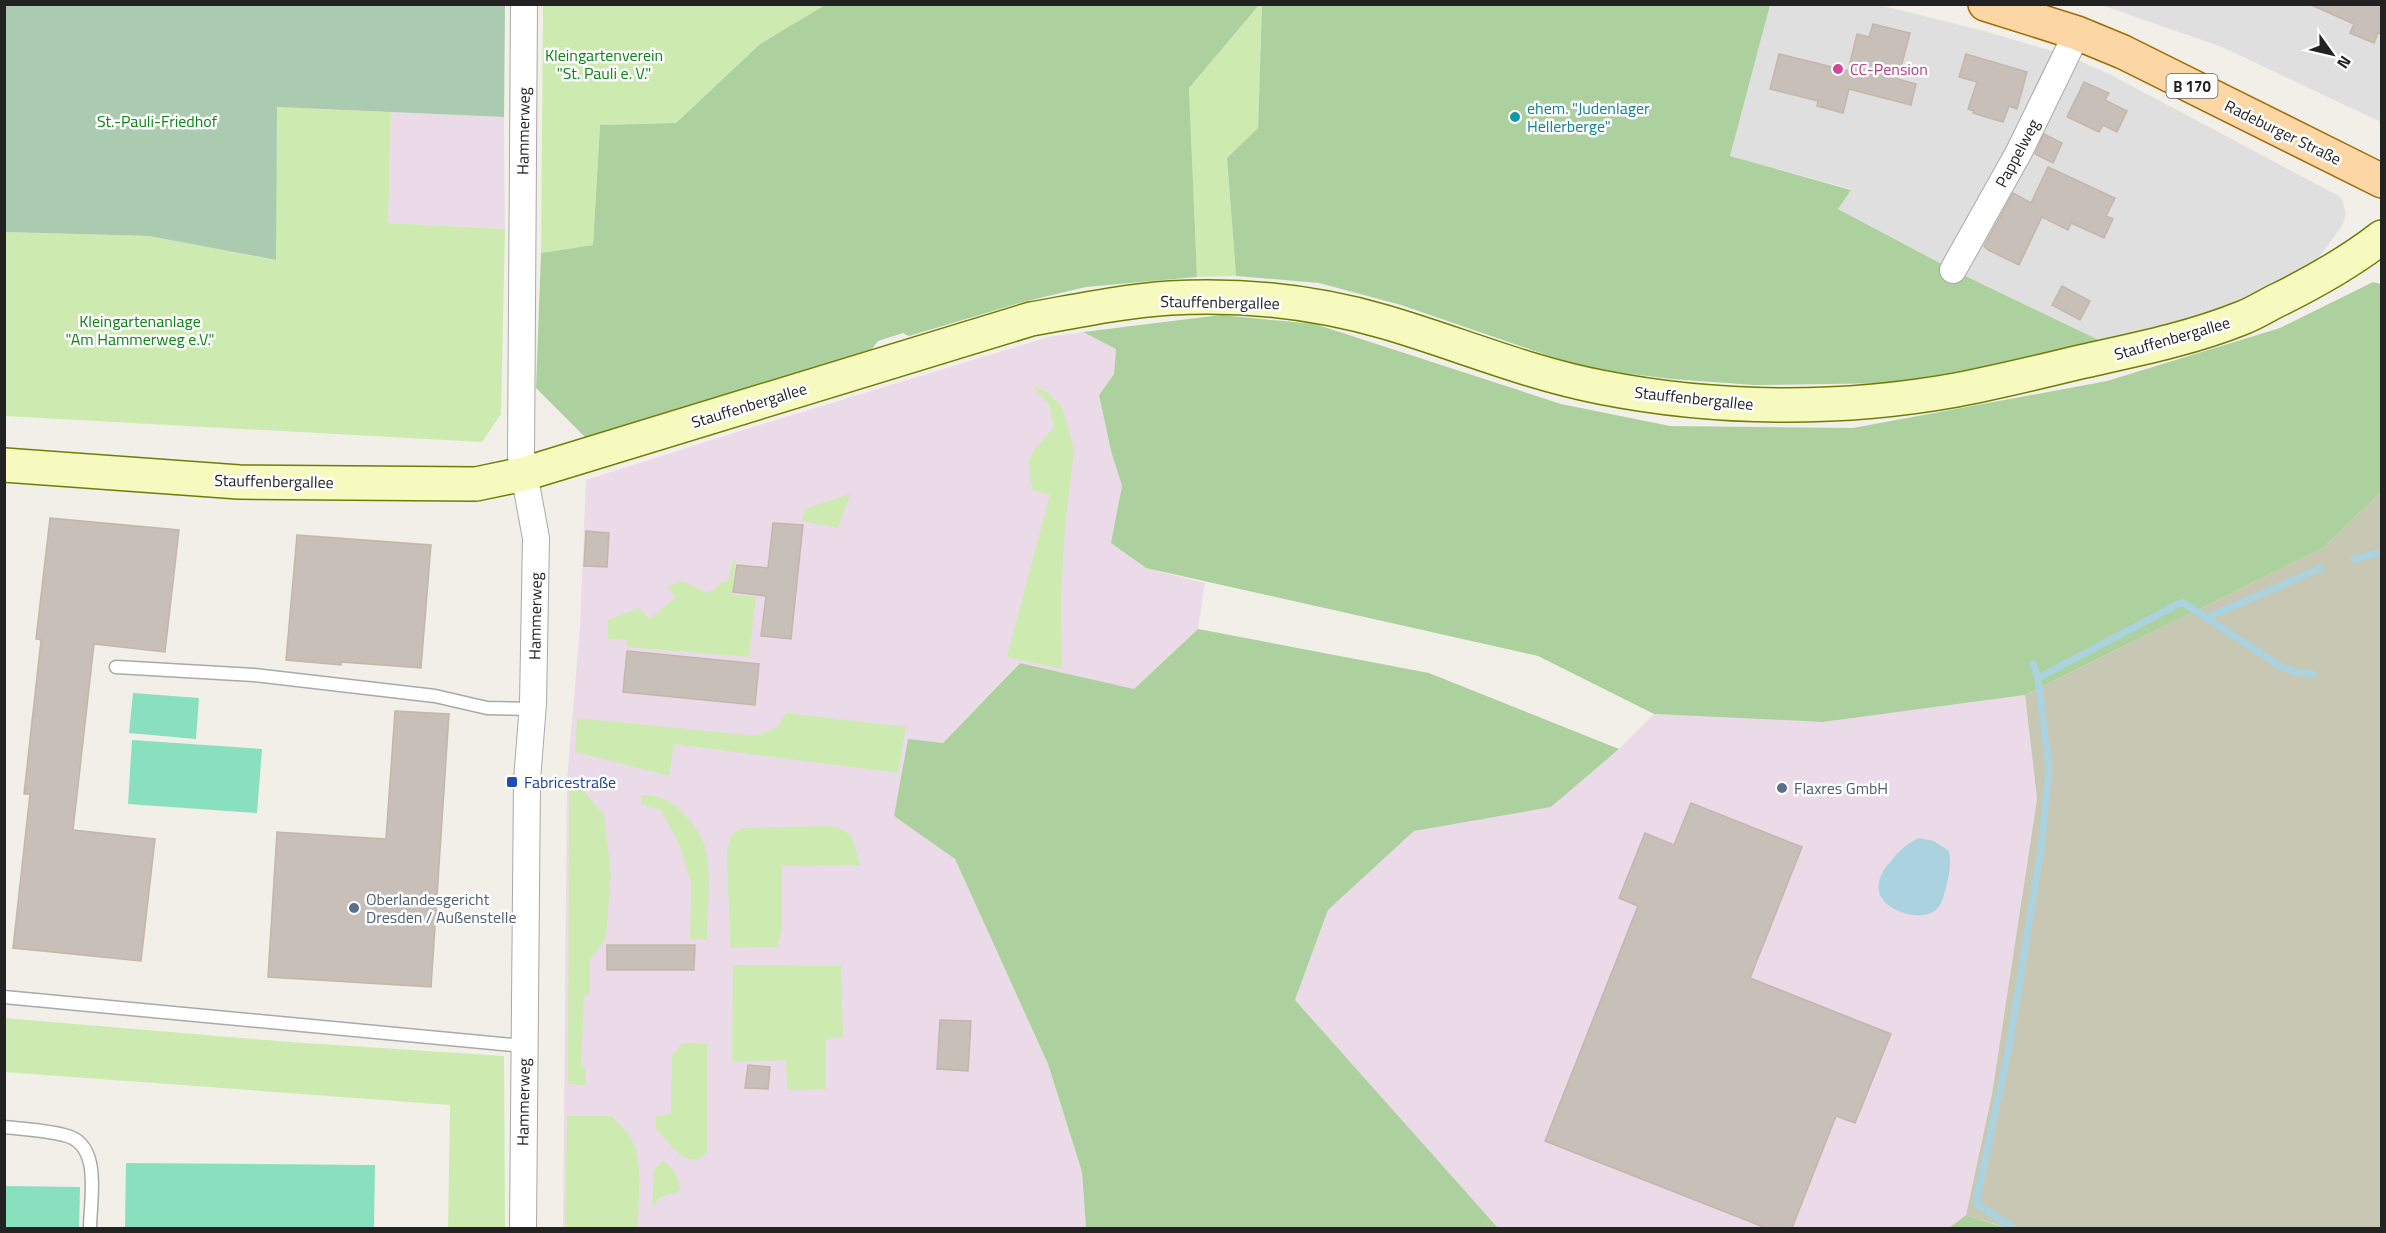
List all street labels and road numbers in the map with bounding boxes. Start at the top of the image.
road number: B 170 [2166,74,2218,98]
street label: Hammerweg [510,87,536,175]
street label: Radeburger Straße [2221,93,2345,171]
street label: Pappelweg [1989,114,2045,192]
street label: Stauffenbergallee [1160,289,1280,315]
street label: Stauffenbergallee [2111,310,2233,366]
street label: Stauffenbergallee [688,376,810,434]
street label: Stauffenbergallee [1633,380,1755,416]
street label: Stauffenbergallee [214,468,334,494]
street label: Hammerweg [522,572,548,660]
street label: Hammerweg [510,1058,536,1146]

